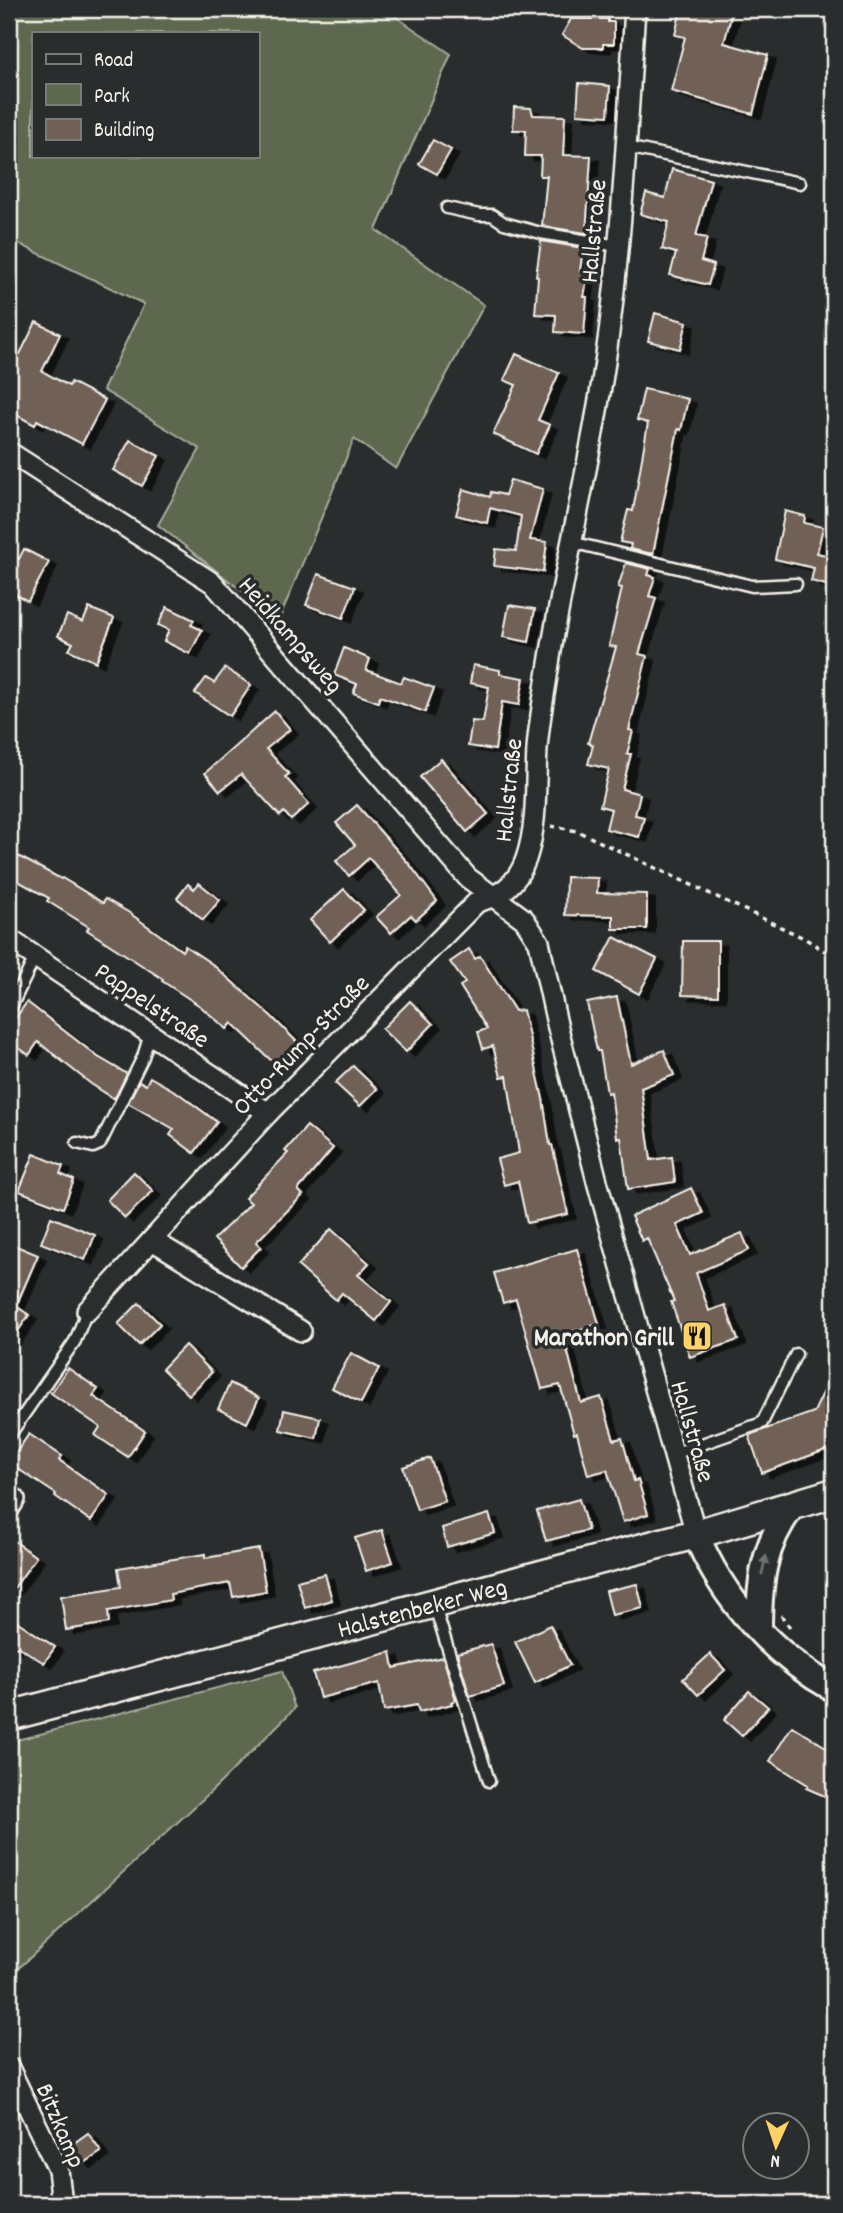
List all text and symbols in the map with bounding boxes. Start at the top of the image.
legend [32,32,259,158]
text: Road [94,47,133,77]
text: Park [94,83,130,113]
text: Building [94,117,154,147]
street label: Hallstraße [573,178,618,285]
street label: Heidkampsweg [228,569,351,703]
street label: Hallstraße [487,737,534,844]
street label: Pappelstraße [86,955,216,1059]
street label: Otto-Rump-Straße [225,967,380,1125]
restaurant icon: Marathon Grill [680,1319,714,1353]
place label: Marathon Grill [534,1321,675,1358]
street label: Hallstraße [659,1377,723,1487]
one-way arrow [758,1554,769,1576]
street label: Halstenbeker Weg [334,1570,511,1650]
street label: Bitzkamp [24,2078,93,2175]
north arrow [742,2112,812,2182]
text: N [770,2146,781,2173]

